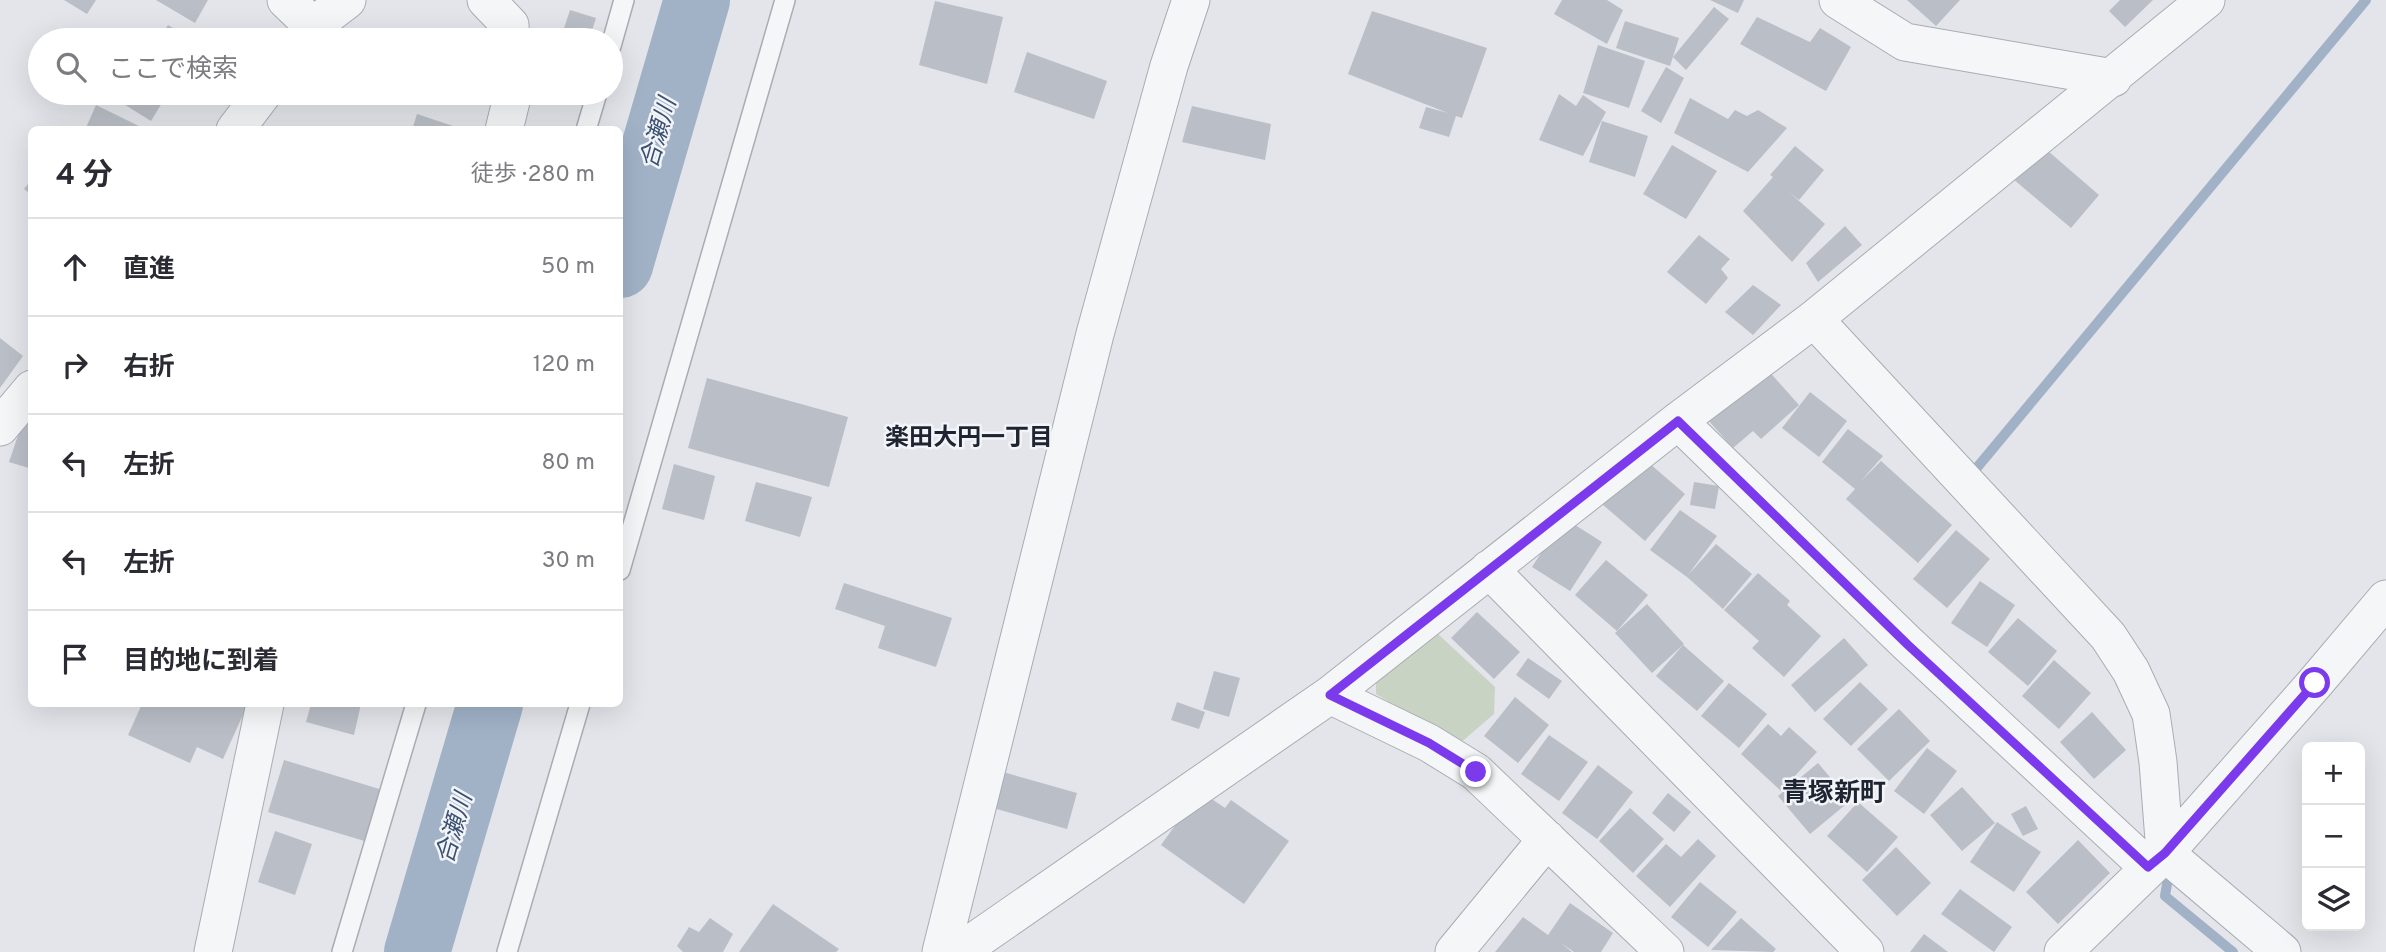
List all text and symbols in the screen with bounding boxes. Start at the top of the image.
search box [28,28,623,105]
icon: search [52,48,90,86]
text: ここで検索 [108,54,238,87]
water label: 合瀬川 [636,92,685,172]
text: 4 分 [56,158,113,195]
text: 徒歩 · 280 m [471,161,595,190]
icon: ahead [56,248,94,286]
text: 50 m [541,253,595,282]
text: 直進 [123,254,175,287]
icon: right [56,346,94,384]
text: 120 m [533,351,595,380]
text: 右折 [123,352,175,385]
district label: 楽田大円一丁目 [885,424,1053,454]
icon: left [56,444,94,482]
text: 80 m [542,449,595,478]
text: 左折 [123,450,175,483]
icon: left [56,542,94,580]
text: 30 m [542,547,595,576]
text: 左折 [123,548,175,581]
icon: arrive [56,640,94,678]
text: 目的地に到着 [123,646,279,679]
route start [2299,667,2330,698]
map controls [2302,742,2365,931]
button: + [2302,742,2365,805]
route end [1460,756,1491,787]
district label: 青塚新町 [1782,778,1886,811]
water label: 合瀬川 [432,787,481,867]
button: − [2302,805,2365,868]
button: layers [2302,868,2365,931]

